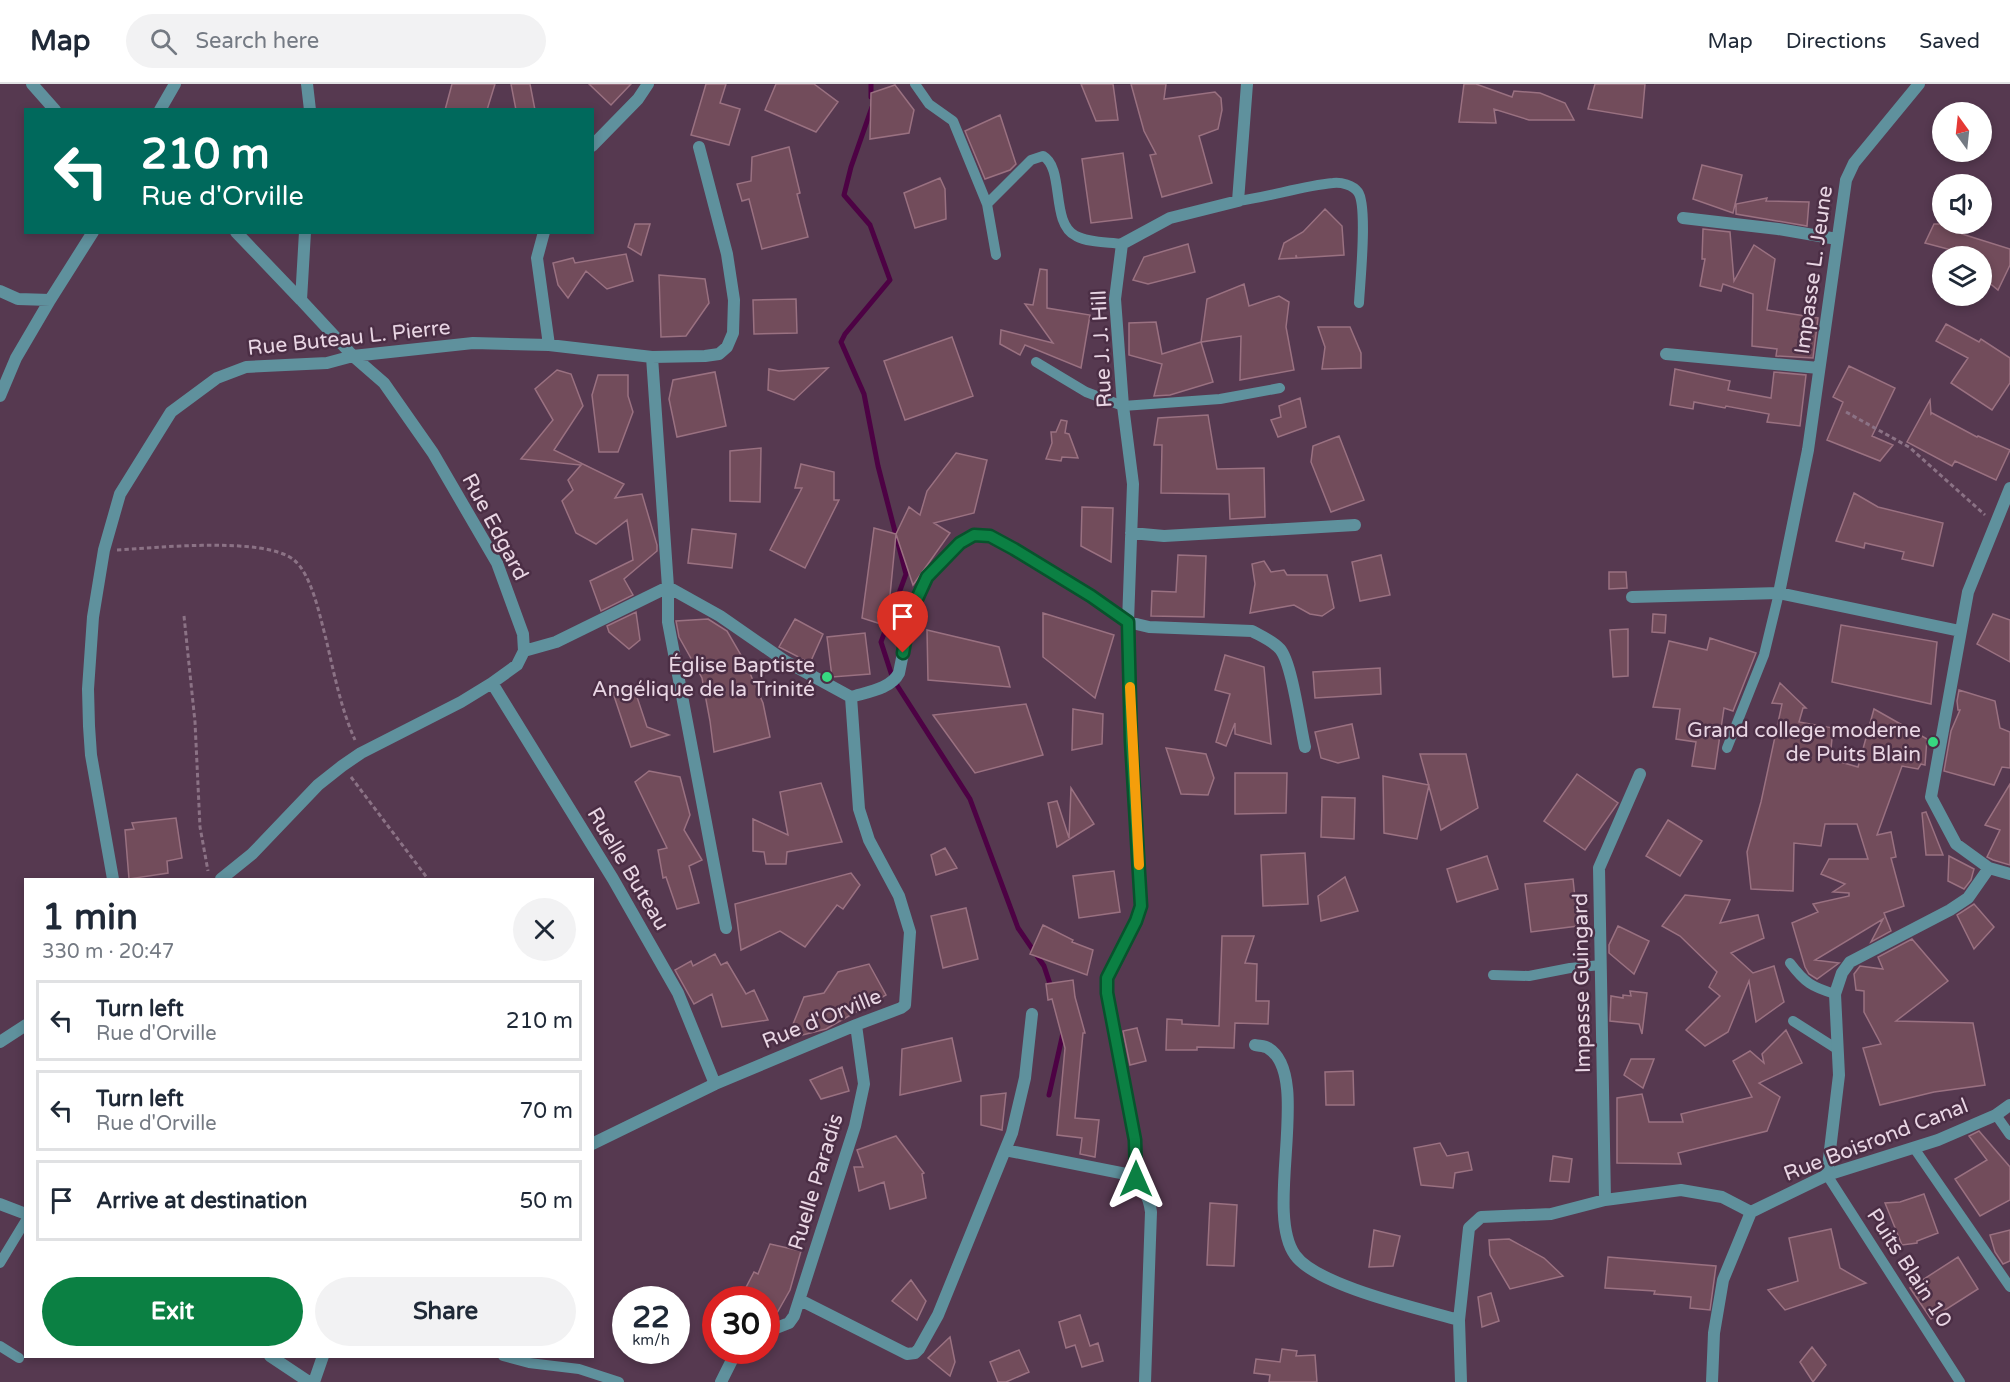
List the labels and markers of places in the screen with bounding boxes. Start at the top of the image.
pin [877,591,928,653]
place label: Église Baptiste Angélique de la Trinité [592,653,815,702]
marker: Église Baptiste Angélique de la Trinité [820,670,834,684]
place label: Grand college moderne de Puits Blain [1687,718,1921,767]
marker: Grand college moderne de Puits Blain [1926,735,1940,749]

